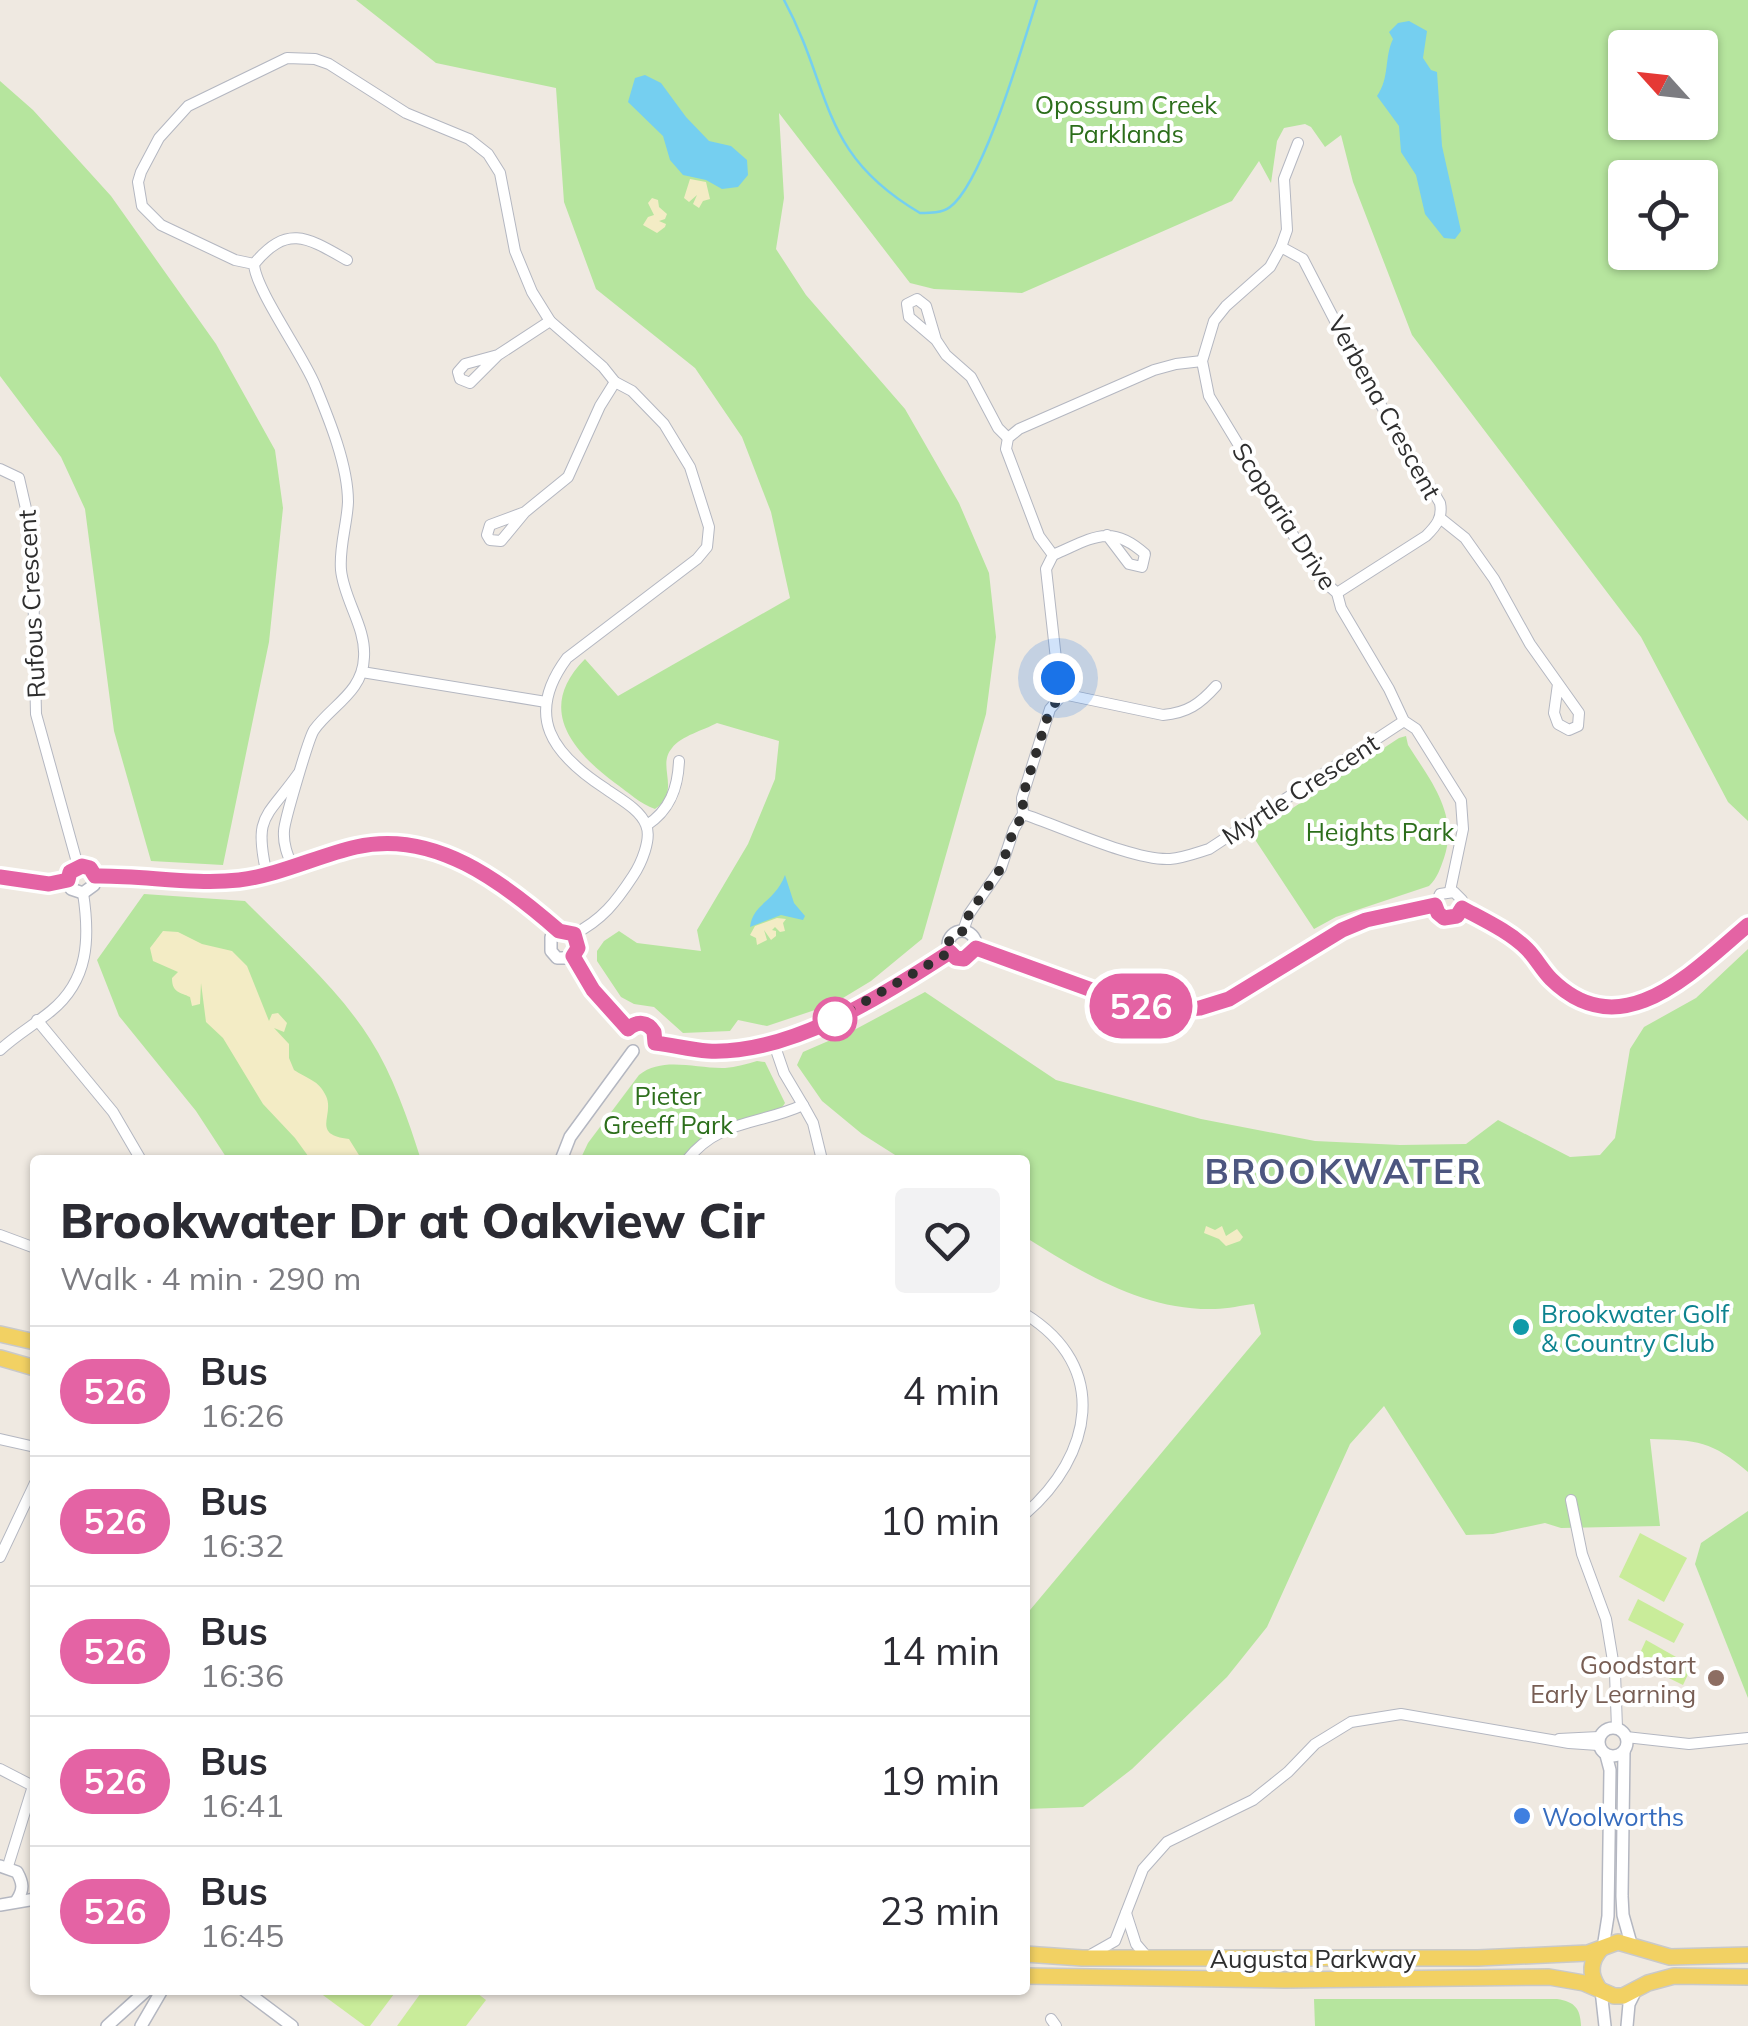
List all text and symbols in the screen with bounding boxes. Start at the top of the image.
north arrow [1608,30,1718,140]
map controls [1608,30,1718,270]
park label: Opossum Creek Parklands [1035,89,1218,149]
button: locate [1608,160,1718,270]
street label: Verbena Crescent [1322,310,1448,504]
street label: Scoparia Drive [1226,437,1344,595]
street label: Rufous Crescent [11,509,51,699]
your location [1033,653,1083,703]
street label: Myrtle Crescent [1216,727,1384,851]
park label: Heights Park [1306,816,1455,847]
line badge: 526 [1084,974,1198,1038]
text: 526 [1109,984,1173,1028]
unlabelled marker [814,998,856,1040]
park label: Pieter Greeff Park [603,1080,734,1140]
district label: BROOKWATER [1205,1149,1483,1193]
button: heart [895,1188,1000,1293]
text: Brookwater Dr at Oakview Cir [60,1190,764,1250]
text: Walk · 4 min · 290 m [60,1258,361,1298]
place label: Brookwater Golf & Country Club [1541,1298,1730,1358]
marker: Brookwater Golf & Country Club [1510,1316,1532,1338]
text: Bus [200,1347,268,1395]
text: 4 min [903,1367,1000,1415]
text: 526 [83,1369,147,1413]
text: 16:26 [200,1395,284,1435]
text: Bus [200,1477,268,1525]
text: 10 min [880,1497,1000,1545]
text: 526 [83,1499,147,1543]
text: 16:32 [200,1525,284,1565]
text: Bus [200,1607,268,1655]
text: 14 min [880,1627,1000,1675]
text: 526 [83,1629,147,1673]
place label: Goodstart Early Learning [1530,1649,1696,1709]
text: 16:36 [200,1655,284,1695]
marker: Goodstart Early Learning [1705,1667,1727,1689]
text: Bus [200,1737,268,1785]
text: 19 min [880,1757,1000,1805]
text: 526 [83,1759,147,1803]
text: 16:41 [200,1785,284,1825]
place label: Woolworths [1542,1801,1684,1832]
marker: Woolworths [1511,1805,1533,1827]
text: Bus [200,1867,268,1915]
text: 23 min [880,1887,1000,1935]
text: 526 [83,1889,147,1933]
text: 16:45 [200,1915,284,1955]
street label: Augusta Parkway [1210,1943,1416,1974]

